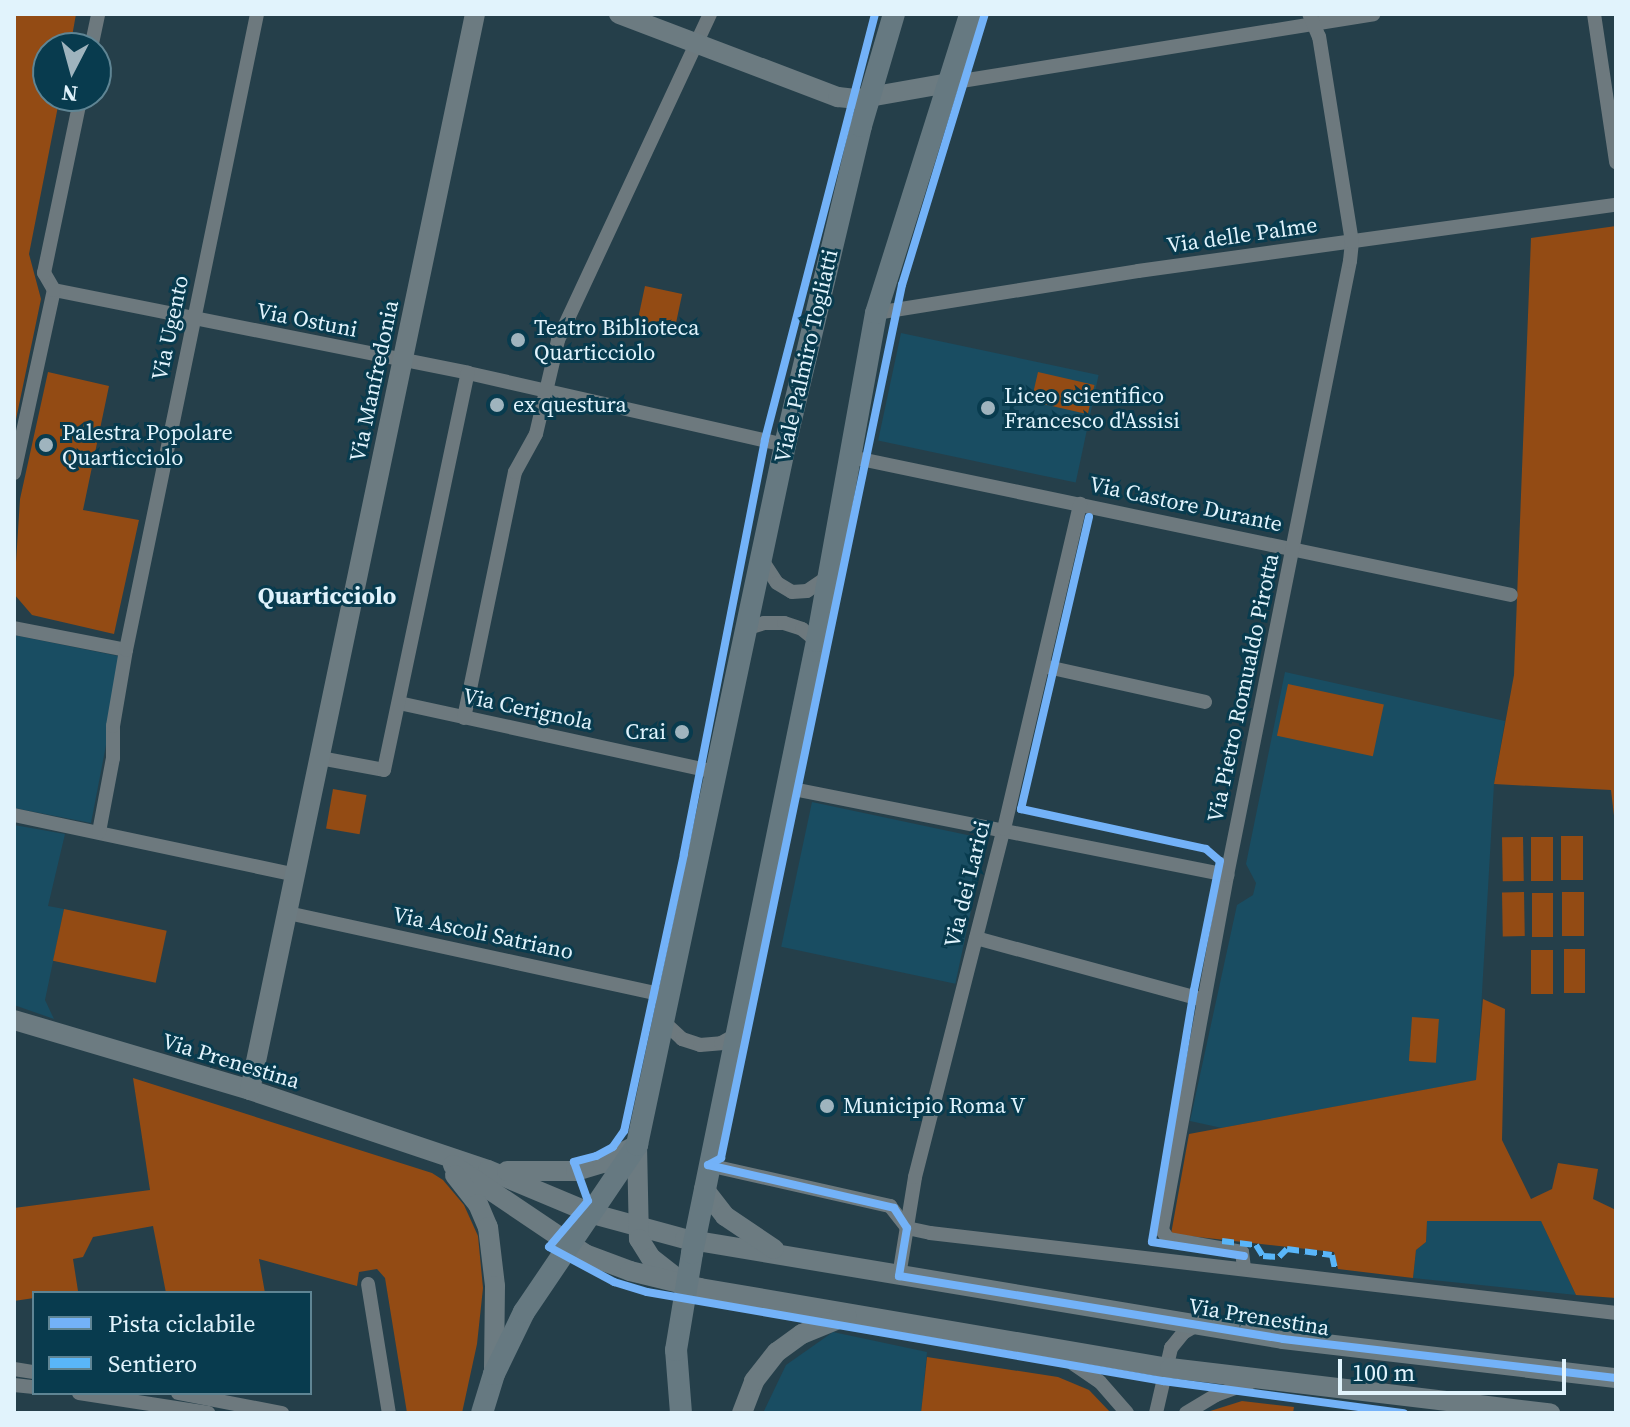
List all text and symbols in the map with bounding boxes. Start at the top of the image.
north arrow [32,32,112,112]
text: N [60,78,79,110]
street label: Via delle Palme [1165,211,1319,259]
street label: Viale Palmiro Togliatti [769,247,843,465]
street label: Via Ugento [146,273,194,383]
street label: Via Ostuni [254,297,360,343]
street label: Via Manfredonia [344,298,404,464]
place label: Teatro Biblioteca Quarticciolo [534,314,700,366]
marker: Teatro Biblioteca Quarticciolo [509,331,527,349]
place label: Liceo scientifico Francesco d'Assisi [1004,382,1180,434]
place label: ex questura [513,392,627,418]
marker: ex questura [488,396,506,414]
marker: Liceo scientifico Francesco d'Assisi [979,399,997,417]
place label: Palestra Popolare Quarticciolo [62,419,233,470]
marker: Palestra Popolare Quarticciolo [37,436,55,454]
street label: Via Castore Durante [1087,471,1285,537]
street label: Via Pietro Romualdo Pirotta [1202,551,1284,825]
district label: Quarticciolo [258,582,396,610]
street label: Via Cerignola [461,682,595,736]
place label: Crai [625,719,666,745]
marker: Crai [673,723,691,741]
street label: Via dei Larici [938,818,996,950]
street label: Via Ascoli Satriano [390,901,576,965]
street label: Via Prenestina [159,1028,303,1094]
place label: Municipio Roma V [843,1093,1026,1119]
marker: Municipio Roma V [818,1097,836,1115]
legend [32,1291,312,1395]
street label: Via Prenestina [1187,1293,1331,1341]
text: Pista ciclabile [108,1307,255,1340]
scale bar [1342,1343,1570,1393]
text: Sentiero [108,1347,197,1380]
text: 100 m [1352,1356,1415,1389]

